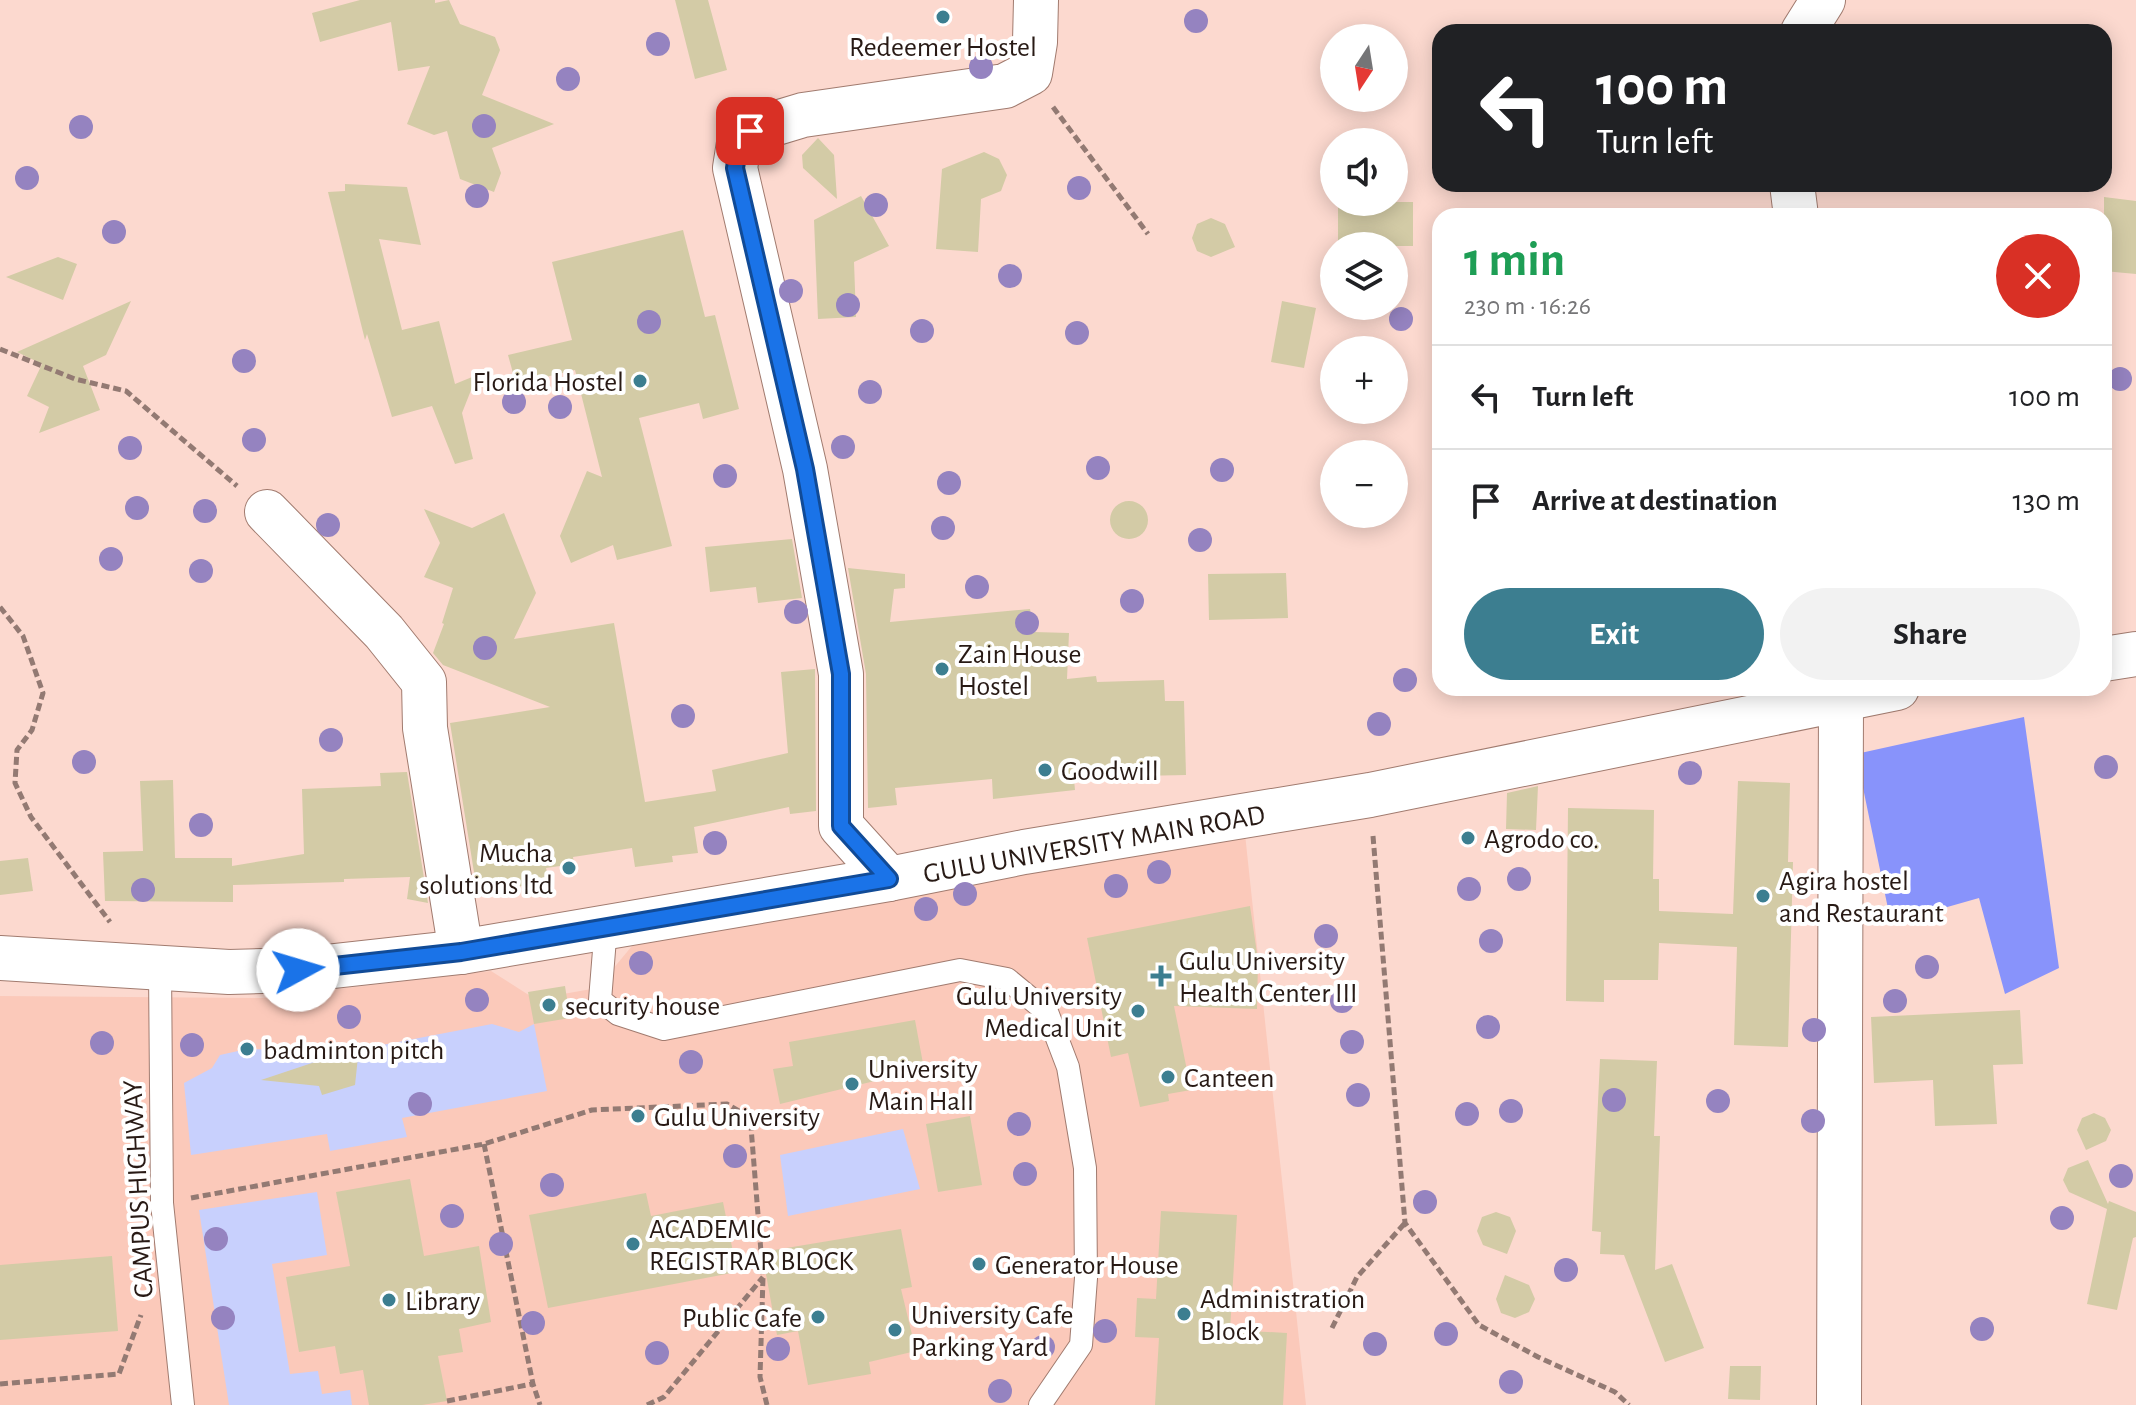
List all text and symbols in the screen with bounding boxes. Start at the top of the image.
marker: Redeemer Hostel [934,8,952,26]
north arrow [1320,24,1408,112]
map controls [1320,24,1408,528]
place label: Redeemer Hostel [849,34,1037,62]
icon: left [1464,56,1568,160]
text: 100 m [1596,59,1728,115]
pin [716,97,784,165]
icon: arrive [728,109,772,153]
text: Turn left [1596,124,1713,160]
button: sound [1320,128,1408,216]
button: layers [1320,232,1408,320]
button: close [1996,234,2080,318]
text: 1 min [1464,237,1565,285]
text: 230 m · 16:26 [1464,293,1591,319]
button: + [1320,336,1408,424]
place label: Florida Hostel [473,369,624,397]
marker: Florida Hostel [631,372,649,390]
icon: left [1464,375,1508,419]
text: Turn left [1532,382,1633,412]
text: 100 m [2009,382,2080,412]
button: − [1320,440,1408,528]
icon: arrive [1464,479,1508,523]
text: Arrive at destination [1532,486,1778,516]
text: 130 m [2013,486,2080,516]
button: Exit [1464,588,1764,680]
button: Share [1780,588,2080,680]
place label: Zain House Hostel [958,641,1081,701]
marker: Zain House Hostel [933,660,951,678]
place label: Goodwill [1061,758,1159,786]
marker: Goodwill [1036,761,1054,779]
street label: GULU UNIVERSITY MAIN ROAD [921,801,1267,889]
place label: Agrodo co. [1484,826,1599,854]
marker: Agrodo co. [1459,829,1477,847]
place label: Mucha solutions ltd [419,840,553,900]
marker: Mucha solutions ltd [560,859,578,877]
place label: Agira hostel and Restaurant [1779,868,1944,928]
marker: Agira hostel and Restaurant [1754,887,1772,905]
position arrow [256,928,340,1012]
place label: Gulu University Health Center III [1179,948,1357,1008]
marker: Gulu University Health Center III [1150,965,1172,987]
place label: Gulu University Medical Unit [956,983,1122,1043]
place label: security house [565,993,720,1021]
marker: security house [540,996,558,1014]
marker: Gulu University Medical Unit [1129,1002,1147,1020]
place label: badminton pitch [263,1037,444,1065]
marker: badminton pitch [238,1040,256,1058]
place label: University Main Hall [868,1056,978,1116]
place label: Canteen [1184,1065,1274,1093]
marker: Canteen [1159,1068,1177,1086]
marker: University Main Hall [843,1075,861,1093]
street label: CAMPUS HIGHWAY [119,1079,159,1299]
place label: Gulu University [654,1104,820,1132]
marker: Gulu University [629,1107,647,1125]
place label: ACADEMIC REGISTRAR BLOCK [649,1216,854,1276]
marker: ACADEMIC REGISTRAR BLOCK [624,1235,642,1253]
place label: Generator House [995,1252,1179,1280]
marker: Generator House [970,1255,988,1273]
place label: Administration Block [1200,1286,1365,1346]
place label: Library [405,1288,480,1316]
marker: Library [380,1291,398,1309]
place label: University Cafe Parking Yard [911,1302,1073,1362]
place label: Public Cafe [682,1305,802,1333]
marker: Administration Block [1175,1305,1193,1323]
marker: Public Cafe [809,1308,827,1326]
marker: University Cafe Parking Yard [886,1321,904,1339]

